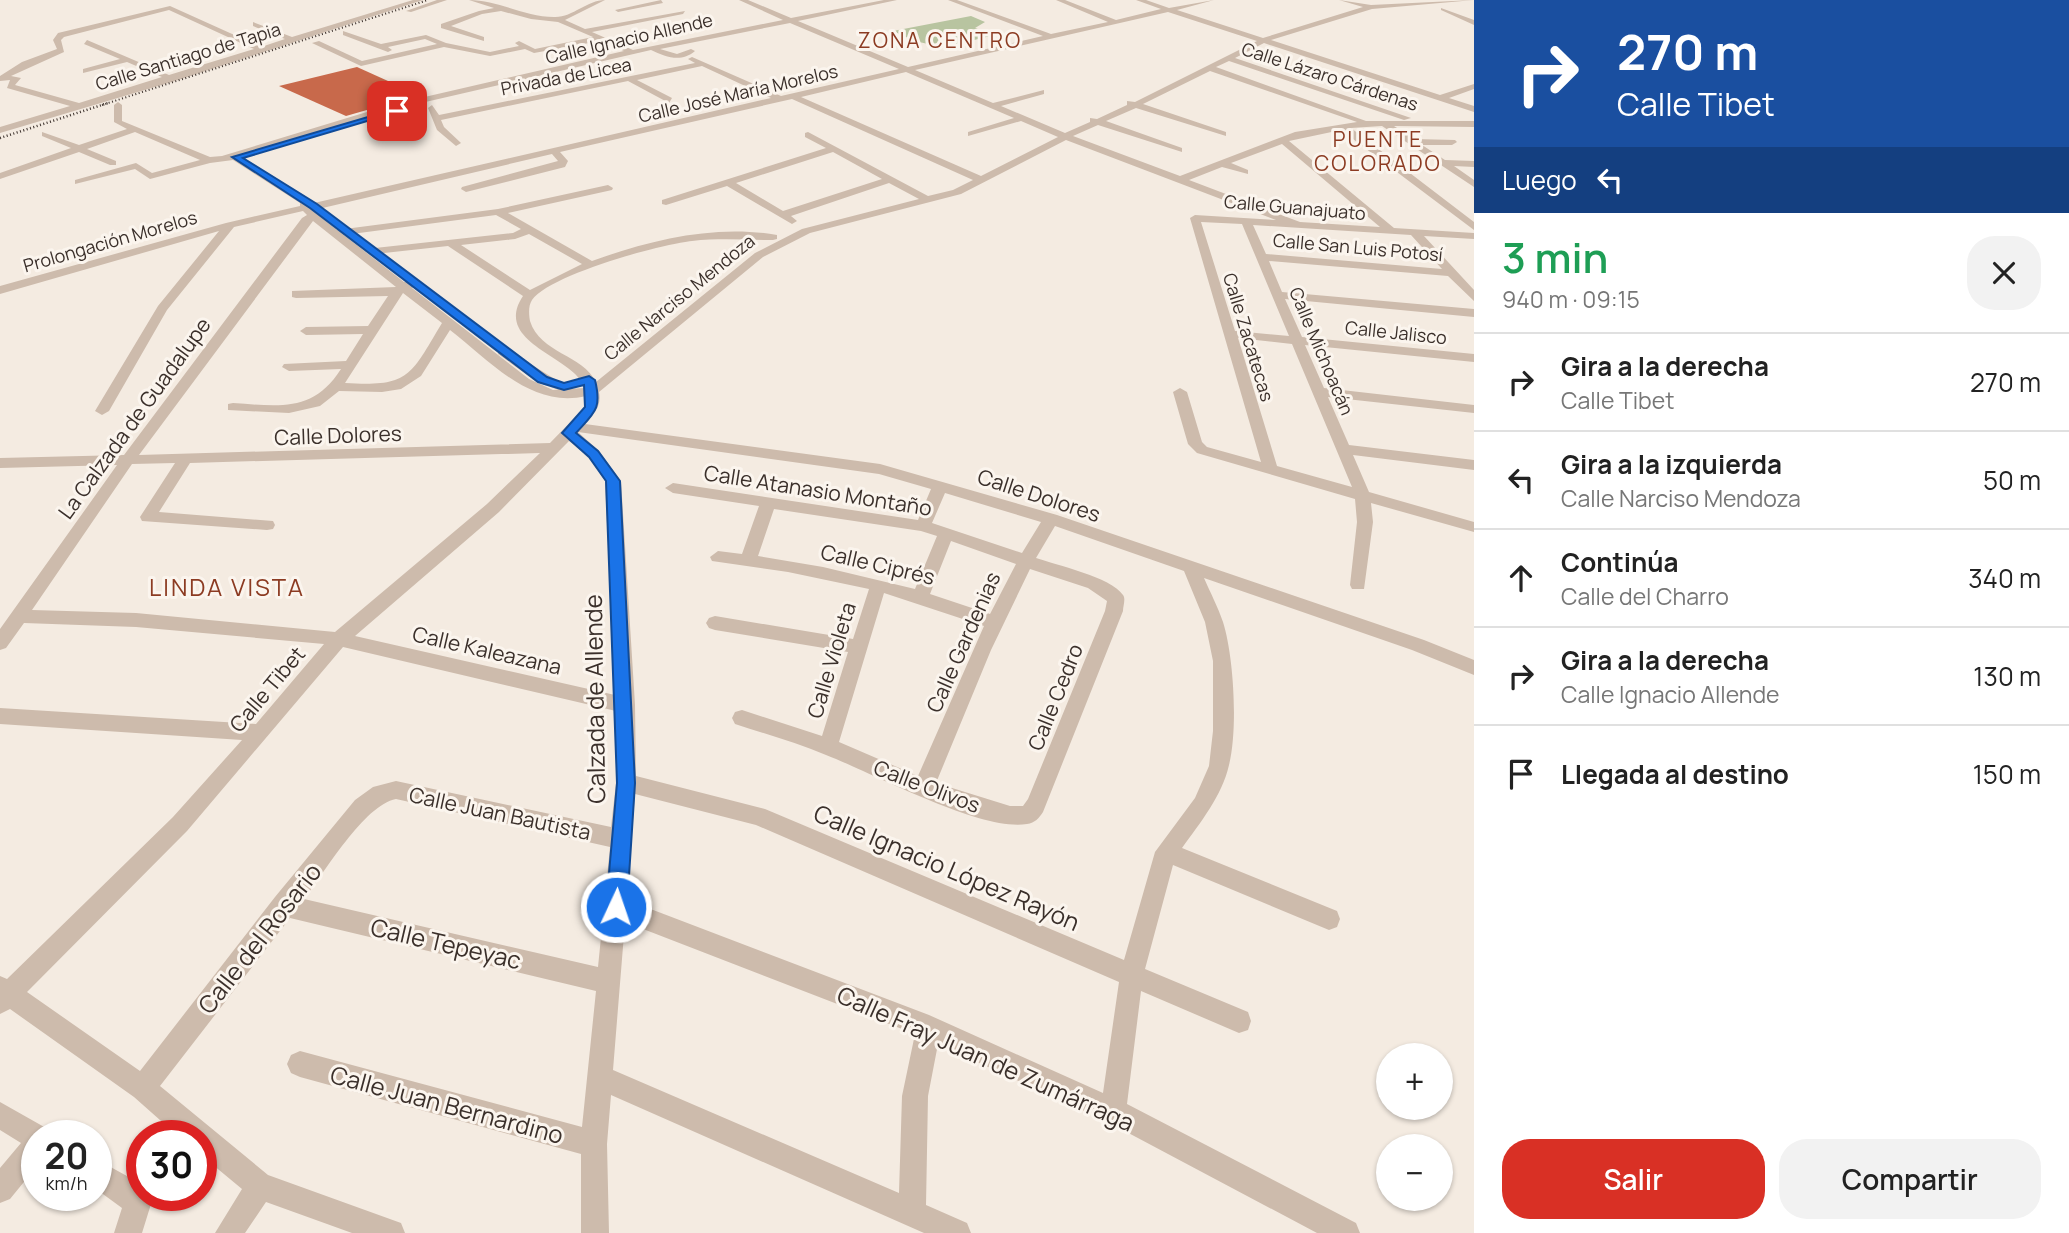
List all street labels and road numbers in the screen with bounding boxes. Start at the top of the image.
street label: Calle Ignacio Allende [543,7,715,69]
street label: Calle Santiago de Tapia [92,16,284,96]
street label: Calle Lázaro Cárdenas [1239,36,1421,116]
street label: Privada de Licea [499,52,633,100]
street label: Calle José María Morelos [636,58,840,128]
street label: Calle Guanajuato [1223,189,1367,225]
street label: Prolongación Morelos [20,205,200,277]
street label: Calle San Luis Potosí [1272,228,1444,266]
street label: Calle Narciso Mendoza [599,229,759,365]
street label: Calle Zacatecas [1218,270,1280,404]
street label: Calle Michoacán [1284,283,1360,419]
street label: La Calzada de Guadalupe [51,312,217,524]
street label: Calle Jalisco [1344,315,1448,349]
street label: Calle Dolores [274,419,402,451]
street label: Calle Atanasio Montaño [702,458,934,522]
street label: Calle Dolores [974,462,1104,528]
street label: Calle Ciprés [818,537,938,591]
street label: Calle Gardenias [919,567,1007,717]
street label: Calzada de Allende [576,594,612,804]
street label: Calle Violeta [800,599,862,721]
street label: Calle Kaleazana [410,619,564,681]
street label: Calle Tibet [223,640,311,738]
street label: Calle Cedro [1021,640,1089,754]
street label: Calle Olivos [870,753,984,819]
street label: Calle Juan Bautista [407,780,593,846]
street label: Calle Ignacio López Rayón [809,796,1085,938]
street label: Calle del Rosario [190,856,328,1020]
street label: Calle Tepeyac [368,910,524,976]
street label: Calle Fray Juan de Zumárraga [832,977,1140,1139]
street label: Calle Juan Bernardino [327,1057,567,1151]

